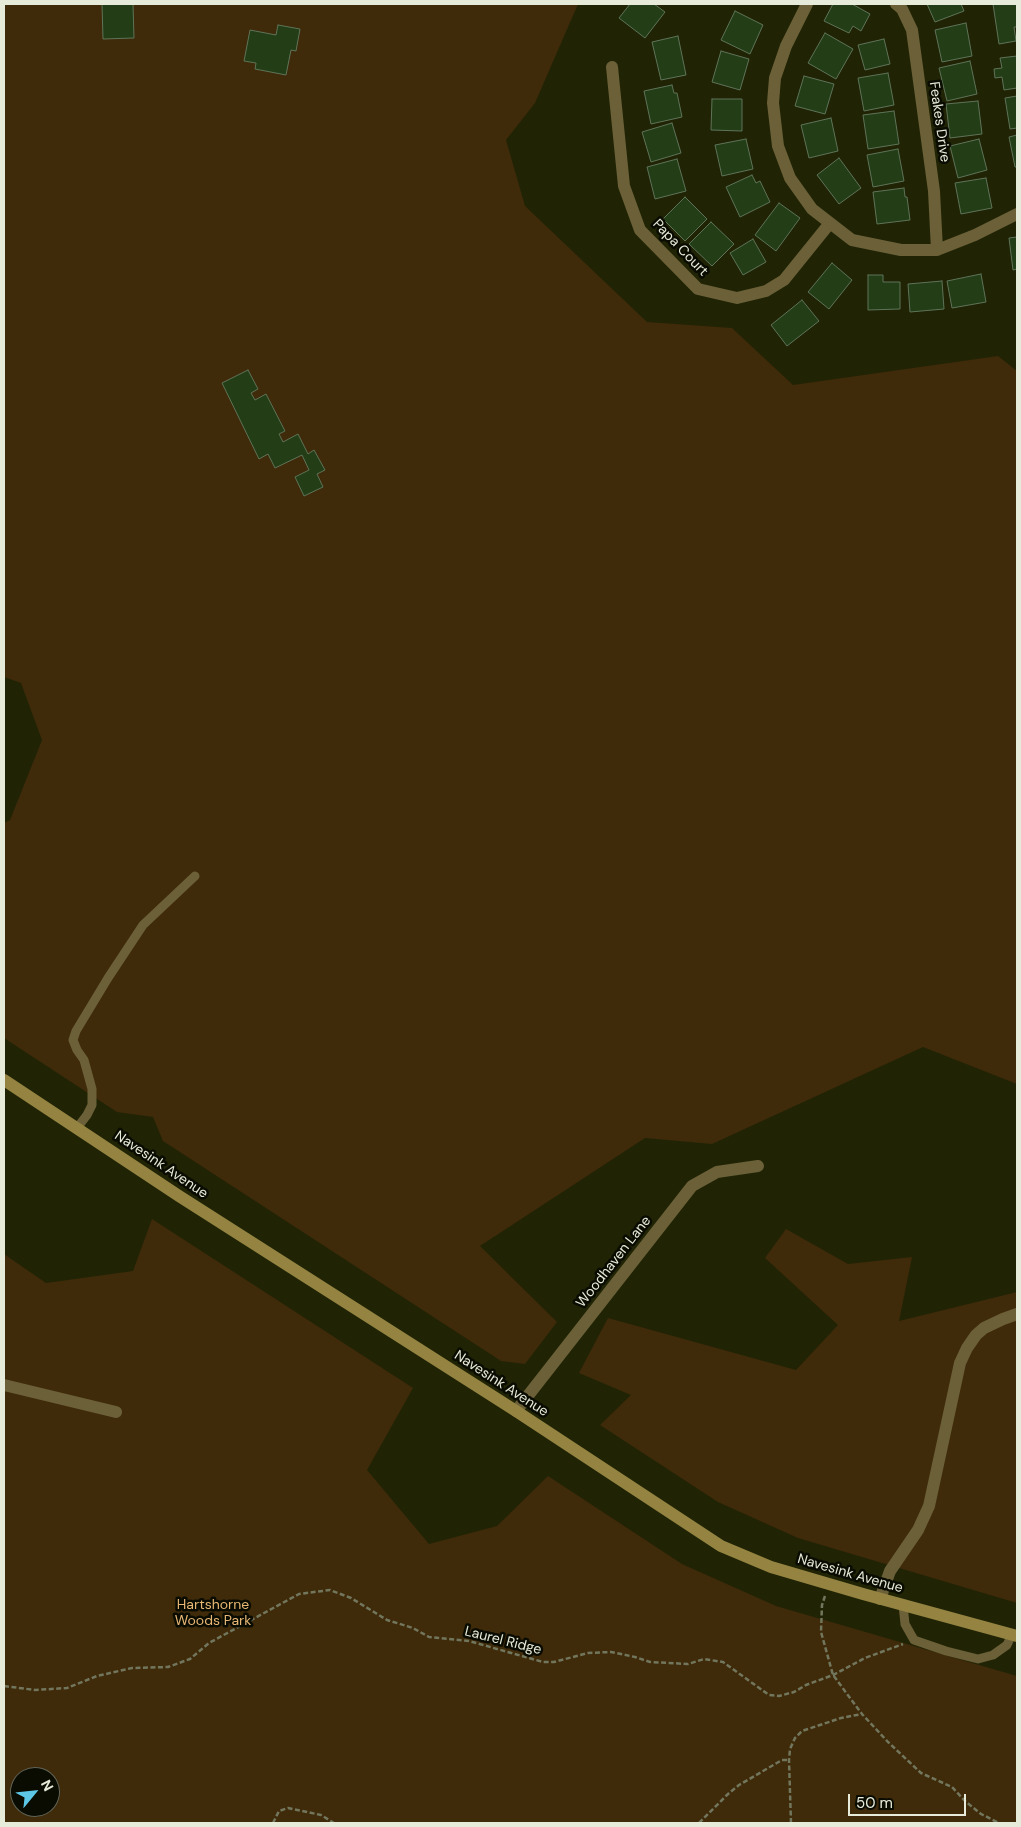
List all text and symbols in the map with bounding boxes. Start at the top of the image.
street label: Feakes Drive [925,81,953,163]
street label: Papa Court [649,216,711,280]
street label: Navesink Avenue [111,1128,211,1202]
street label: Woodhaven Lane [573,1213,655,1311]
street label: Navesink Avenue [451,1347,551,1421]
street label: Navesink Avenue [795,1551,905,1597]
park label: Hartshorne Woods Park [175,1597,251,1630]
street label: Laurel Ridge [463,1623,543,1659]
north arrow [10,1767,60,1817]
text: N [37,1777,58,1794]
scale bar [851,1784,968,1816]
text: 50 m [856,1793,893,1813]

